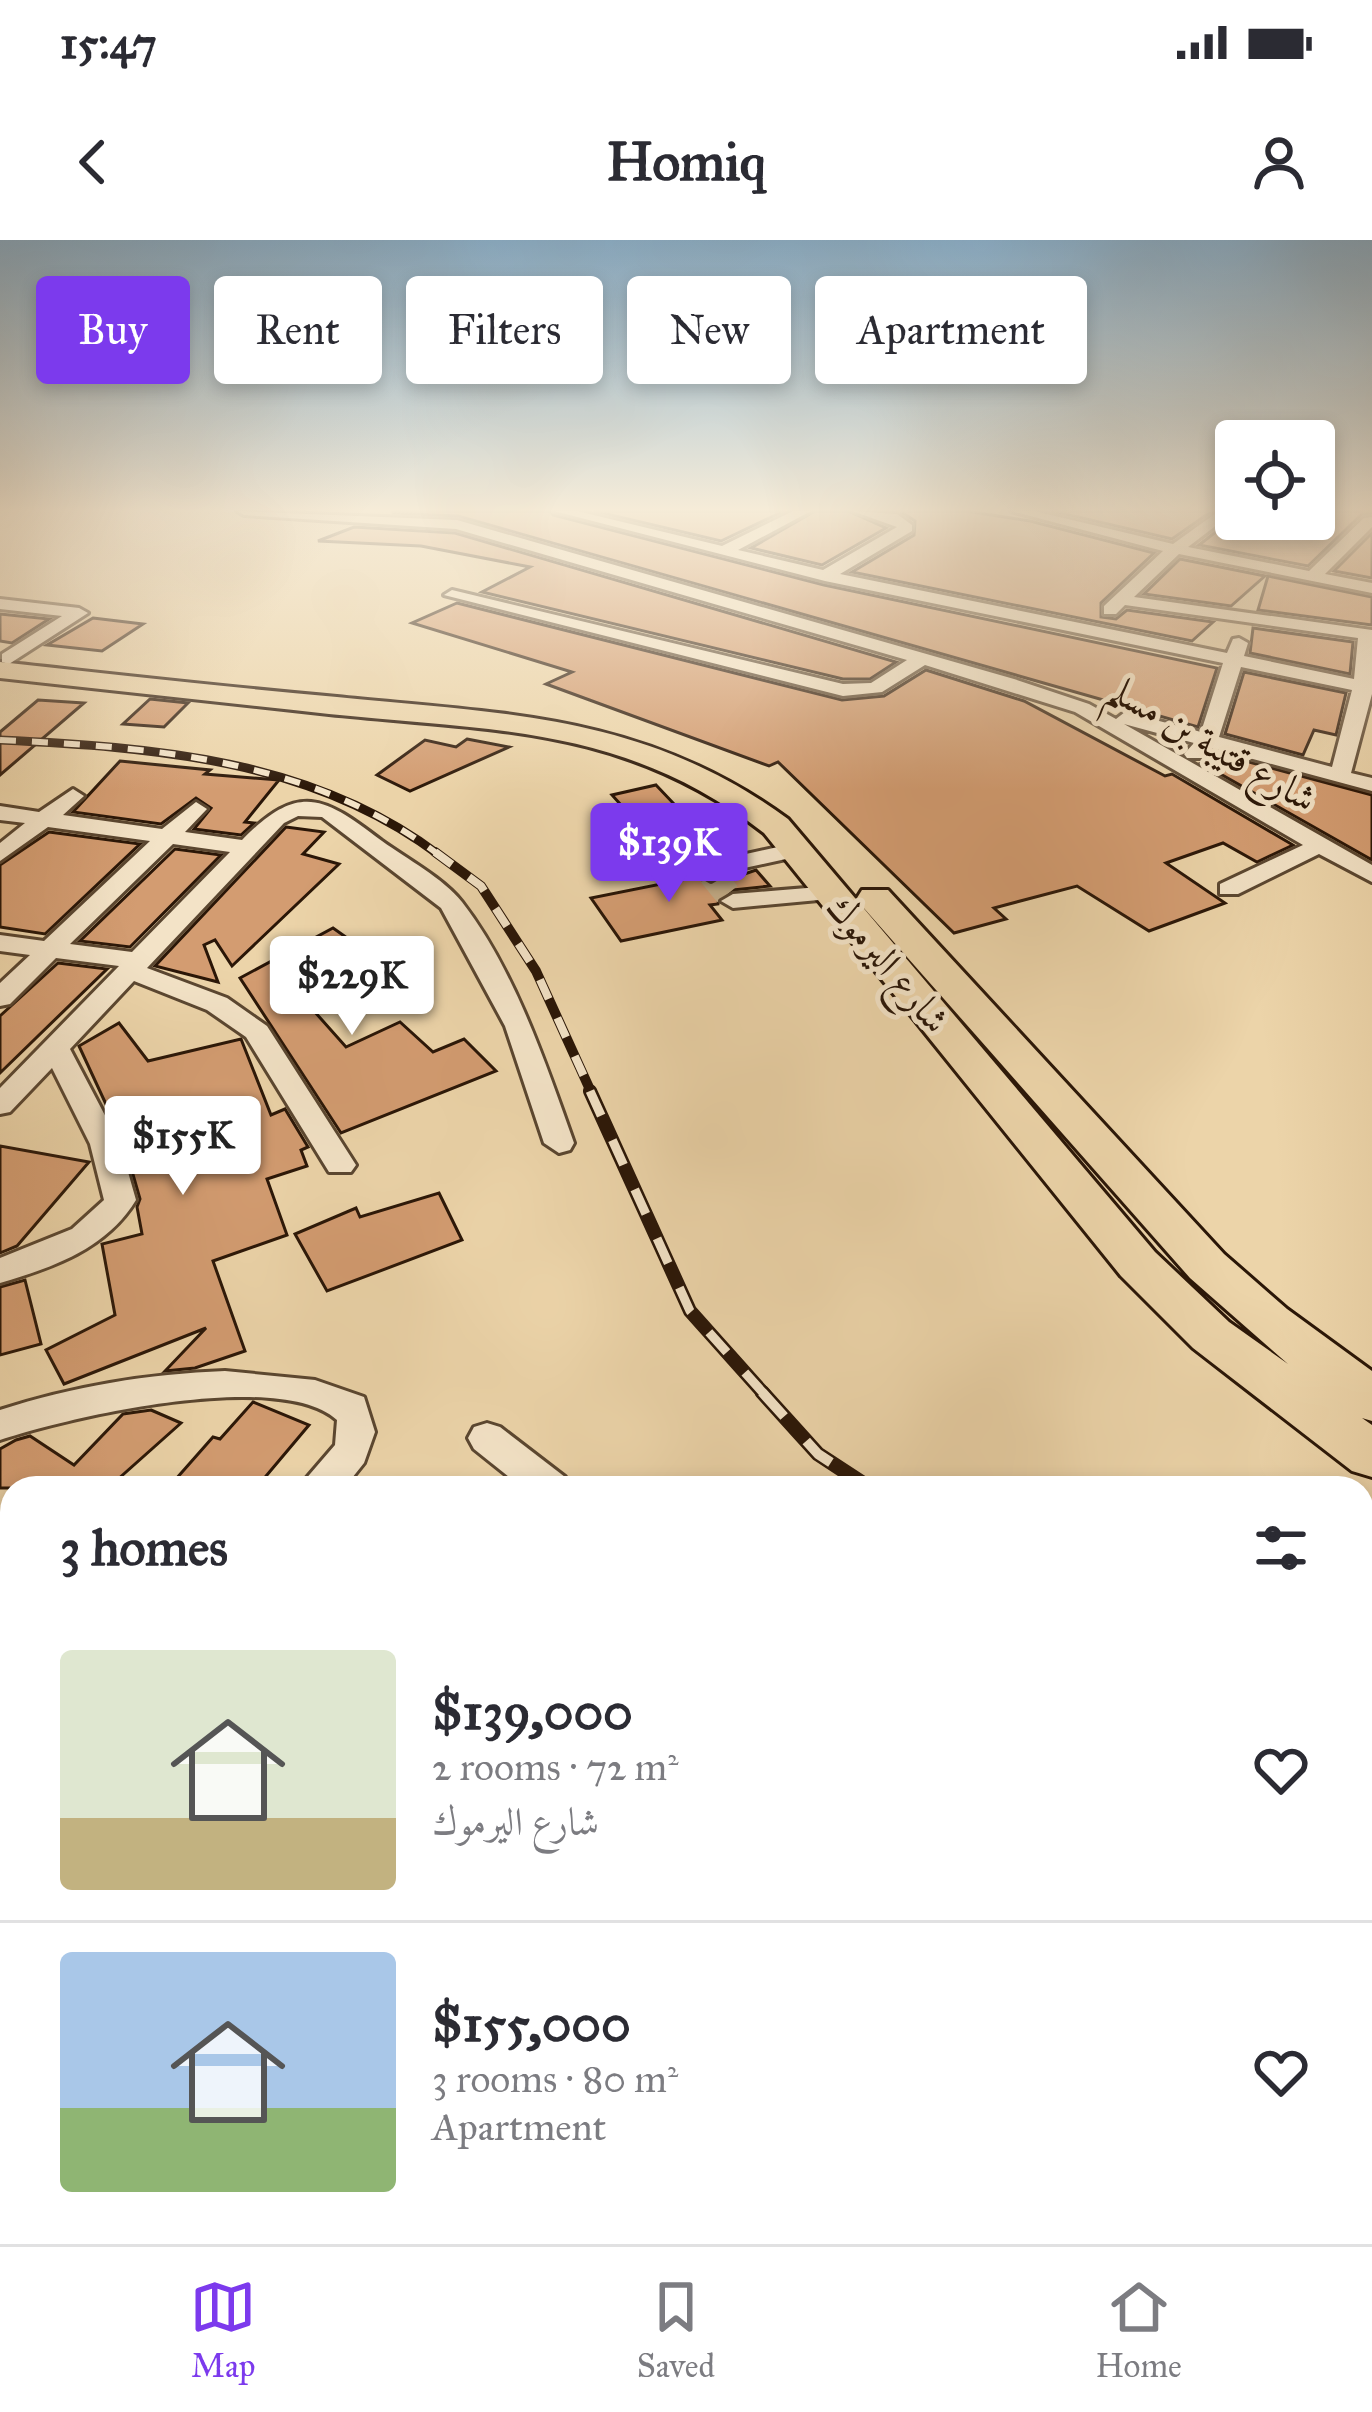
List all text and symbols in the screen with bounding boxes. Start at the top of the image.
text: 15:47 [60,15,157,70]
icon: back [60,129,126,195]
text: Homiq [606,129,766,195]
icon: person [1246,129,1312,195]
chip: Buy [36,276,190,384]
chip: Rent [214,276,382,384]
chip: Filters [406,276,603,384]
chip: New [627,276,791,384]
chip: Apartment [815,276,1087,384]
map controls [1215,420,1335,540]
button: locate [1215,420,1335,540]
street label: شارع قتيبة بن مسلم [1092,665,1325,836]
pin: $139K [585,803,753,905]
text: $139K [617,818,721,866]
street label: شارع اليرموك [810,884,960,1048]
pin: $229K [268,936,436,1038]
text: $229K [297,951,407,999]
pin: $155K [99,1096,267,1198]
text: $155K [132,1111,234,1159]
icon: filters [1248,1515,1314,1581]
text: 3 homes [60,1517,228,1579]
text: $139,000 [432,1681,633,1743]
icon: home [156,1698,300,1842]
icon: heart [1248,1737,1314,1803]
text: 2 rooms · 72 m² [432,1743,679,1791]
text: شارع اليرموك [432,1798,599,1846]
text: $155,000 [432,1993,631,2055]
icon: home [156,2000,300,2144]
icon: heart [1248,2039,1314,2105]
text: 3 rooms · 80 m² [432,2055,678,2103]
text: Apartment [432,2103,606,2151]
tab: Map [190,2274,256,2386]
tab: Saved [637,2274,715,2386]
tab: Home [1095,2274,1182,2386]

